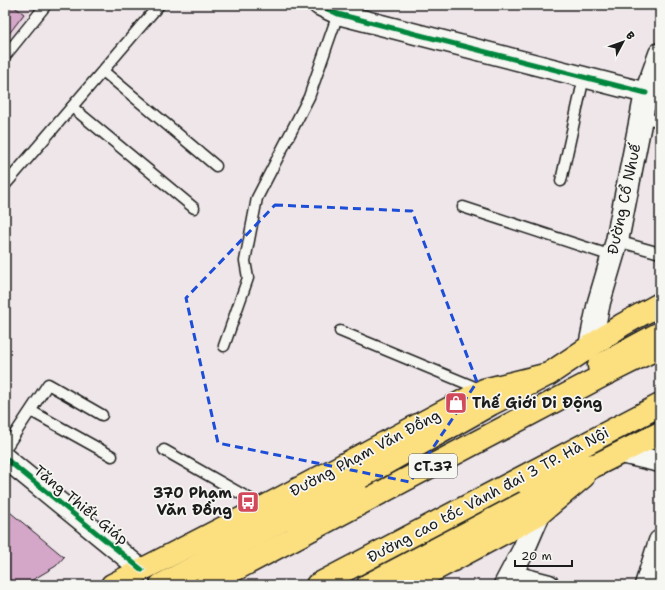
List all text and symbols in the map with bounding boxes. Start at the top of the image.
north arrow [603,22,643,62]
text: B [622,28,638,43]
street label: Đường Cổ Nhuế [602,141,646,256]
shop icon: Thế Giới Di Động [443,390,469,416]
place label: Thế Giới Di Động [472,393,603,413]
street label: Đường Phạm Văn Đồng [286,405,444,501]
street label: Đường cao tốc Vành đai 3 TP. Hà Nội [364,423,612,567]
road number: CT.37 [409,454,457,478]
street label: Tăng Thiết Giáp [30,461,132,549]
place label: 370 Phạm Văn Đồng [153,483,232,520]
bus stop icon: 370 Phạm Văn Đồng [235,489,261,515]
scale bar [515,542,572,568]
text: 20 m [521,548,552,564]

